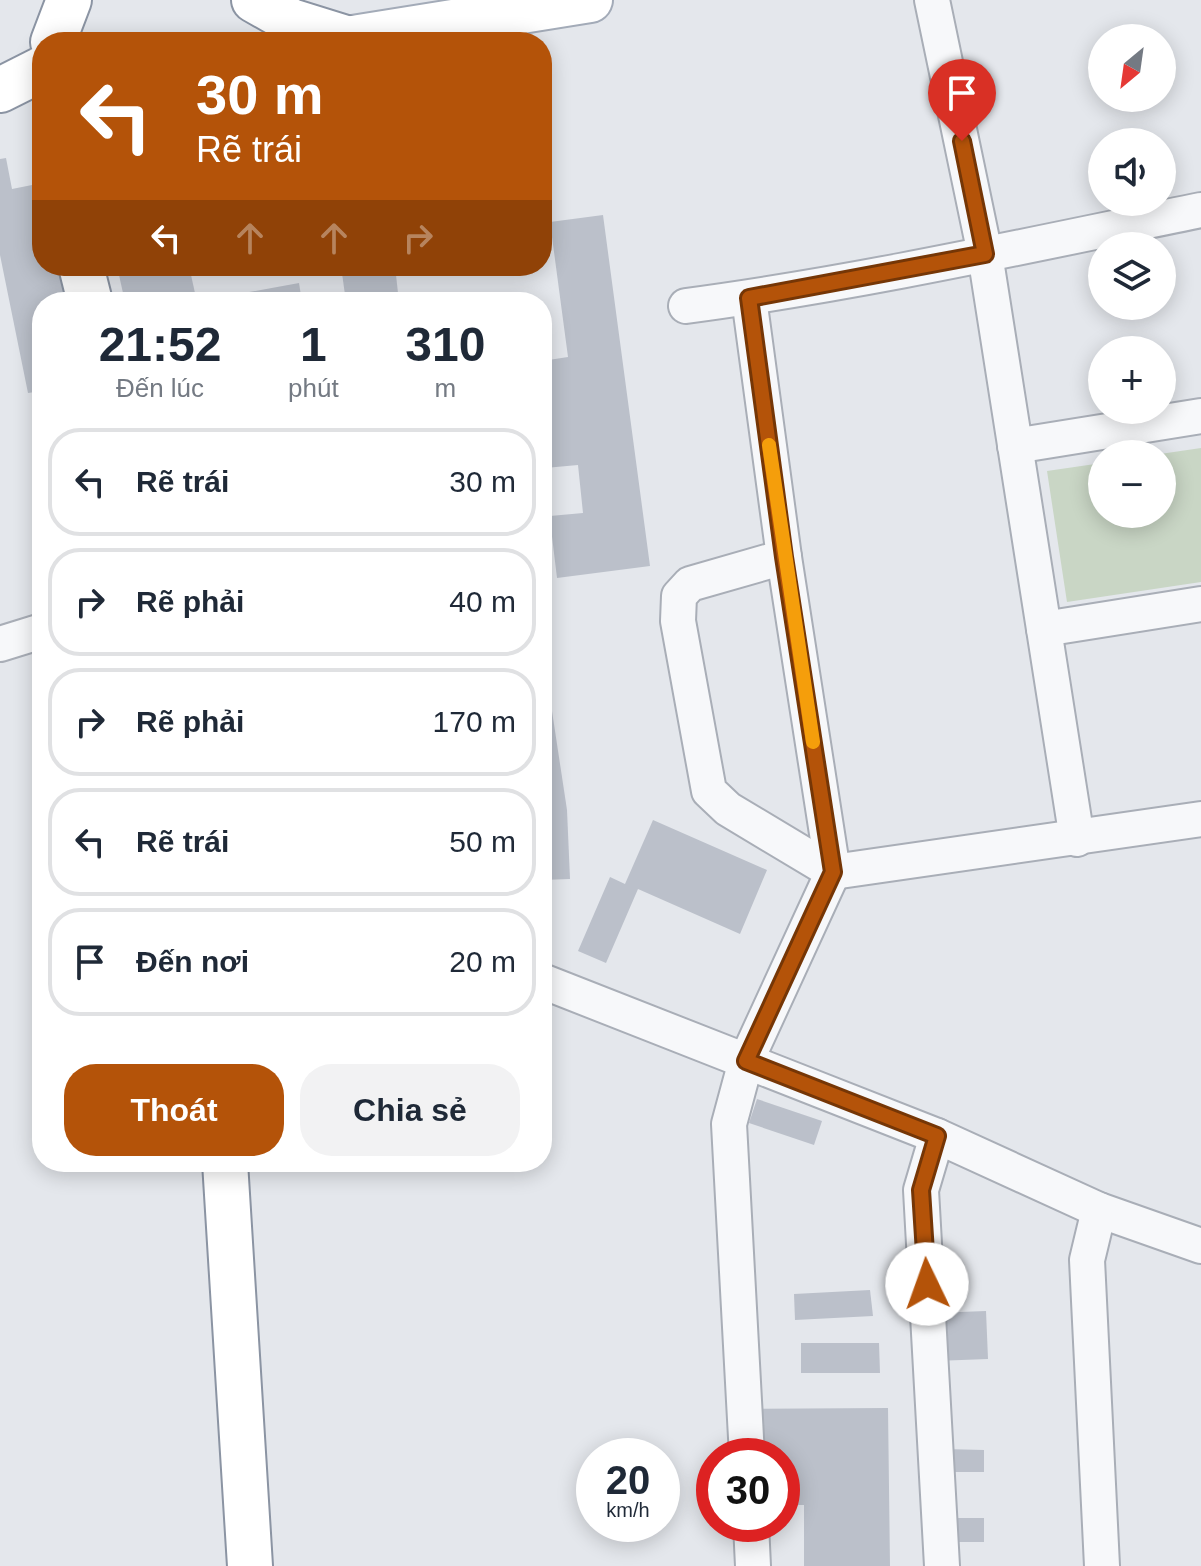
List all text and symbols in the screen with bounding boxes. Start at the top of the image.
north arrow [1088,24,1176,112]
map controls [1088,24,1176,528]
pin [928,59,996,141]
text: 30 m [196,63,324,126]
icon: left [64,64,168,168]
icon: arrive [940,71,984,115]
button: sound [1088,128,1176,216]
text: Rẽ trái [196,129,302,170]
icon: left [144,216,188,260]
icon: ahead [228,216,272,260]
icon: ahead [312,216,356,260]
icon: right [396,216,440,260]
button: layers [1088,232,1176,320]
text: 21:52 [99,318,221,371]
text: 1 [300,318,327,371]
text: 310 [405,318,485,371]
button: + [1088,336,1176,424]
text: Đến lúc [116,373,204,403]
text: phút [288,373,339,403]
text: m [434,373,456,403]
button: − [1088,440,1176,528]
icon: left [68,460,112,504]
text: Rẽ trái [136,465,229,498]
text: 30 m [449,465,516,498]
icon: right [68,580,112,624]
text: Rẽ phải [136,585,244,618]
text: 40 m [449,585,516,618]
icon: right [68,700,112,744]
text: Rẽ phải [136,705,244,738]
text: 170 m [433,705,516,738]
icon: left [68,820,112,864]
text: Rẽ trái [136,825,229,858]
text: 50 m [449,825,516,858]
icon: arrive [68,940,112,984]
text: Đến nơi [136,945,249,978]
text: 20 m [449,945,516,978]
button: Thoát [64,1064,284,1156]
button: Chia sẻ [300,1064,520,1156]
position arrow [885,1242,969,1326]
speed limit sign: 30 [696,1438,800,1542]
text: 20 [606,1458,650,1502]
text: km/h [606,1499,650,1521]

